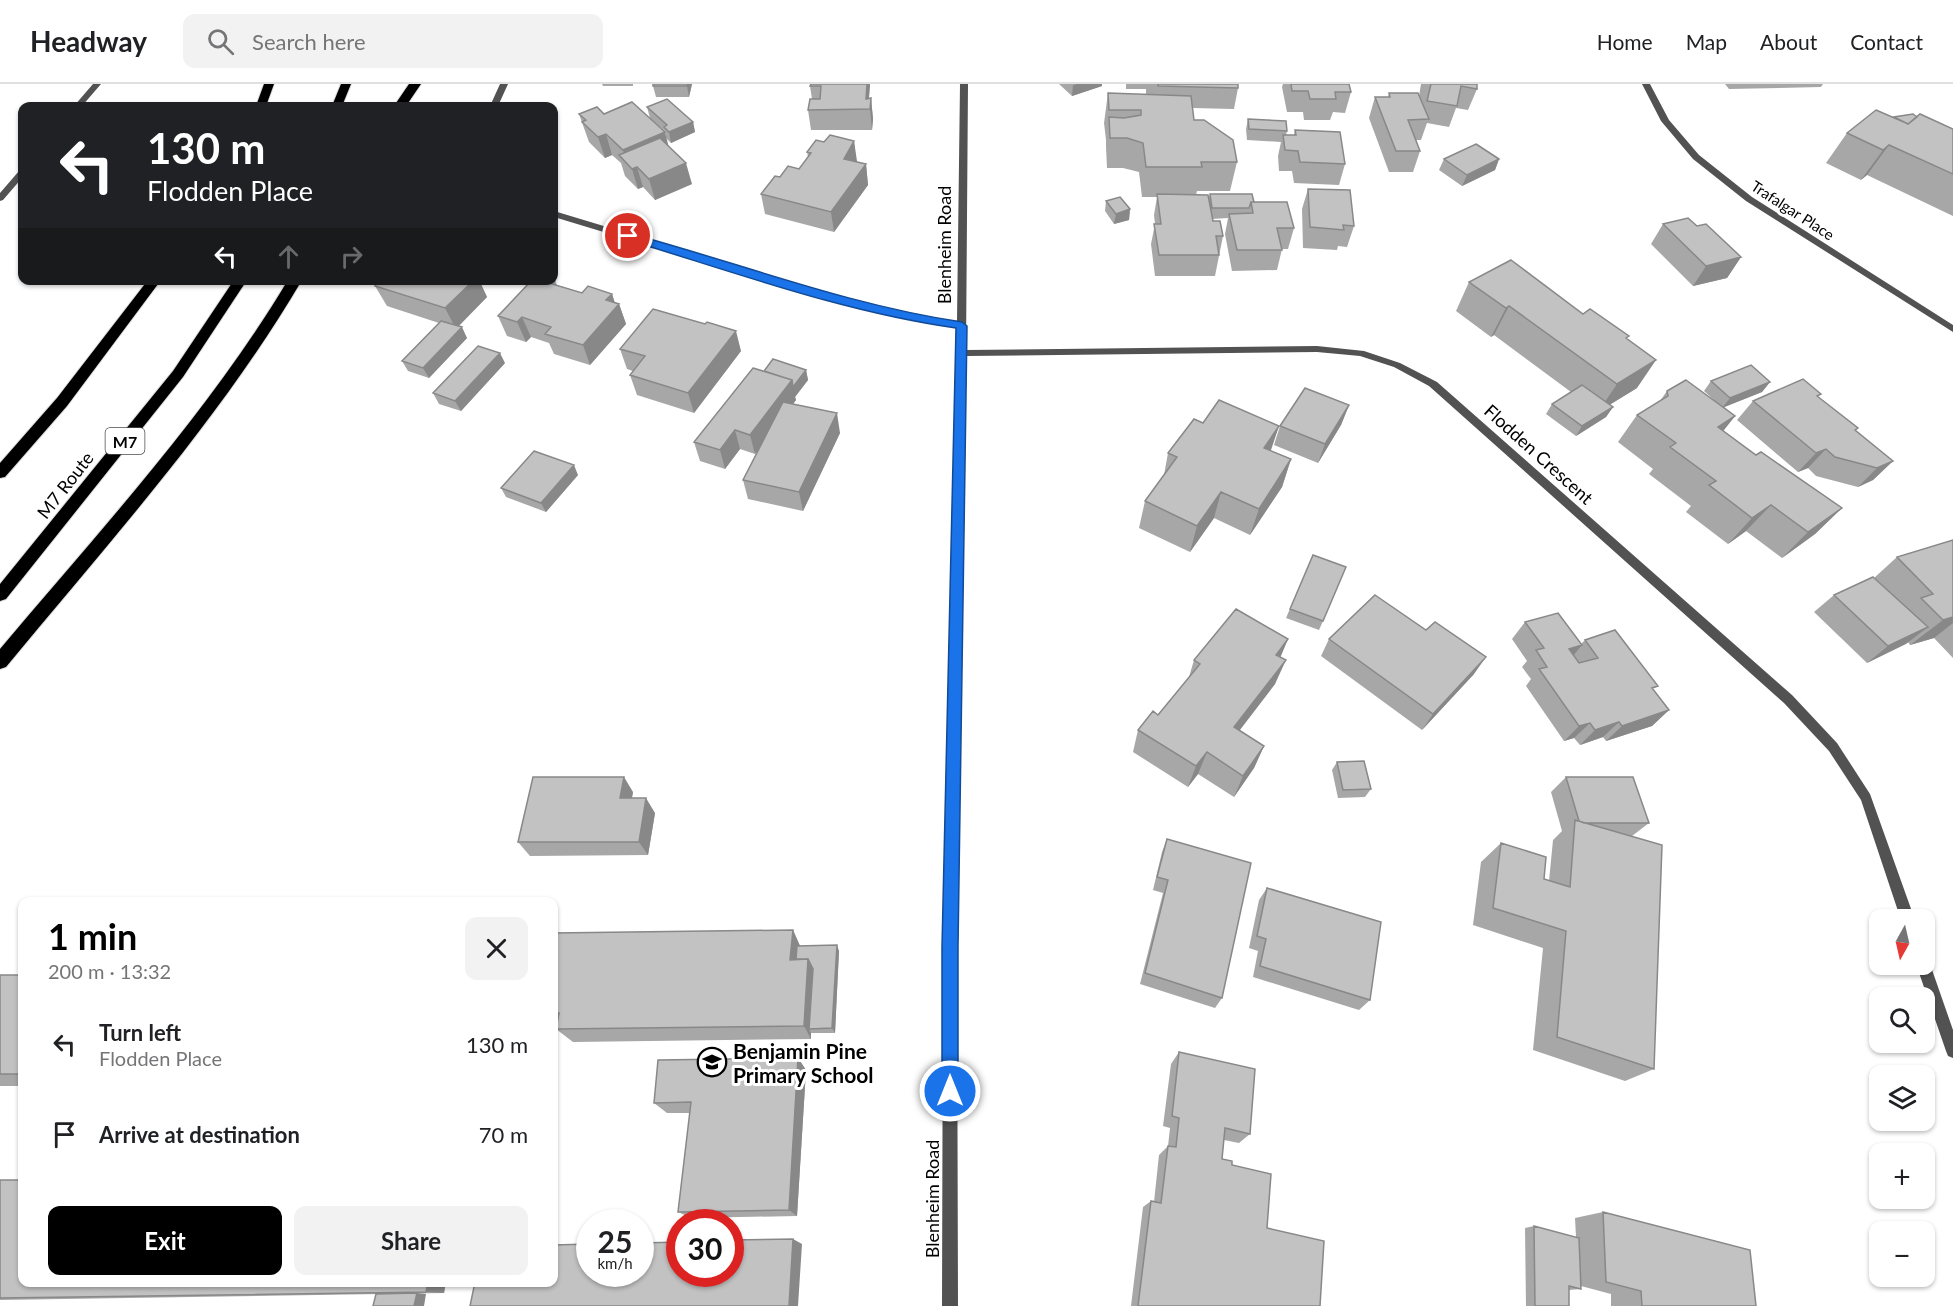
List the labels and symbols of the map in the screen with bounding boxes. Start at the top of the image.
street label: Trafalgar Place [1748,177,1838,244]
street label: Blenheim Road [933,186,955,304]
pin [602,210,653,261]
street label: Flodden Crescent [1480,399,1598,509]
road number: M7 [106,428,144,454]
street label: M7 Route [32,447,98,523]
north arrow [1869,909,1935,975]
place label: Benjamin Pine Primary School [733,1038,874,1087]
school or university icon: Benjamin Pine Primary School [696,1046,728,1078]
position arrow [918,1059,982,1123]
street label: Blenheim Road [921,1140,943,1258]
speed limit sign: 30 [666,1209,744,1287]

